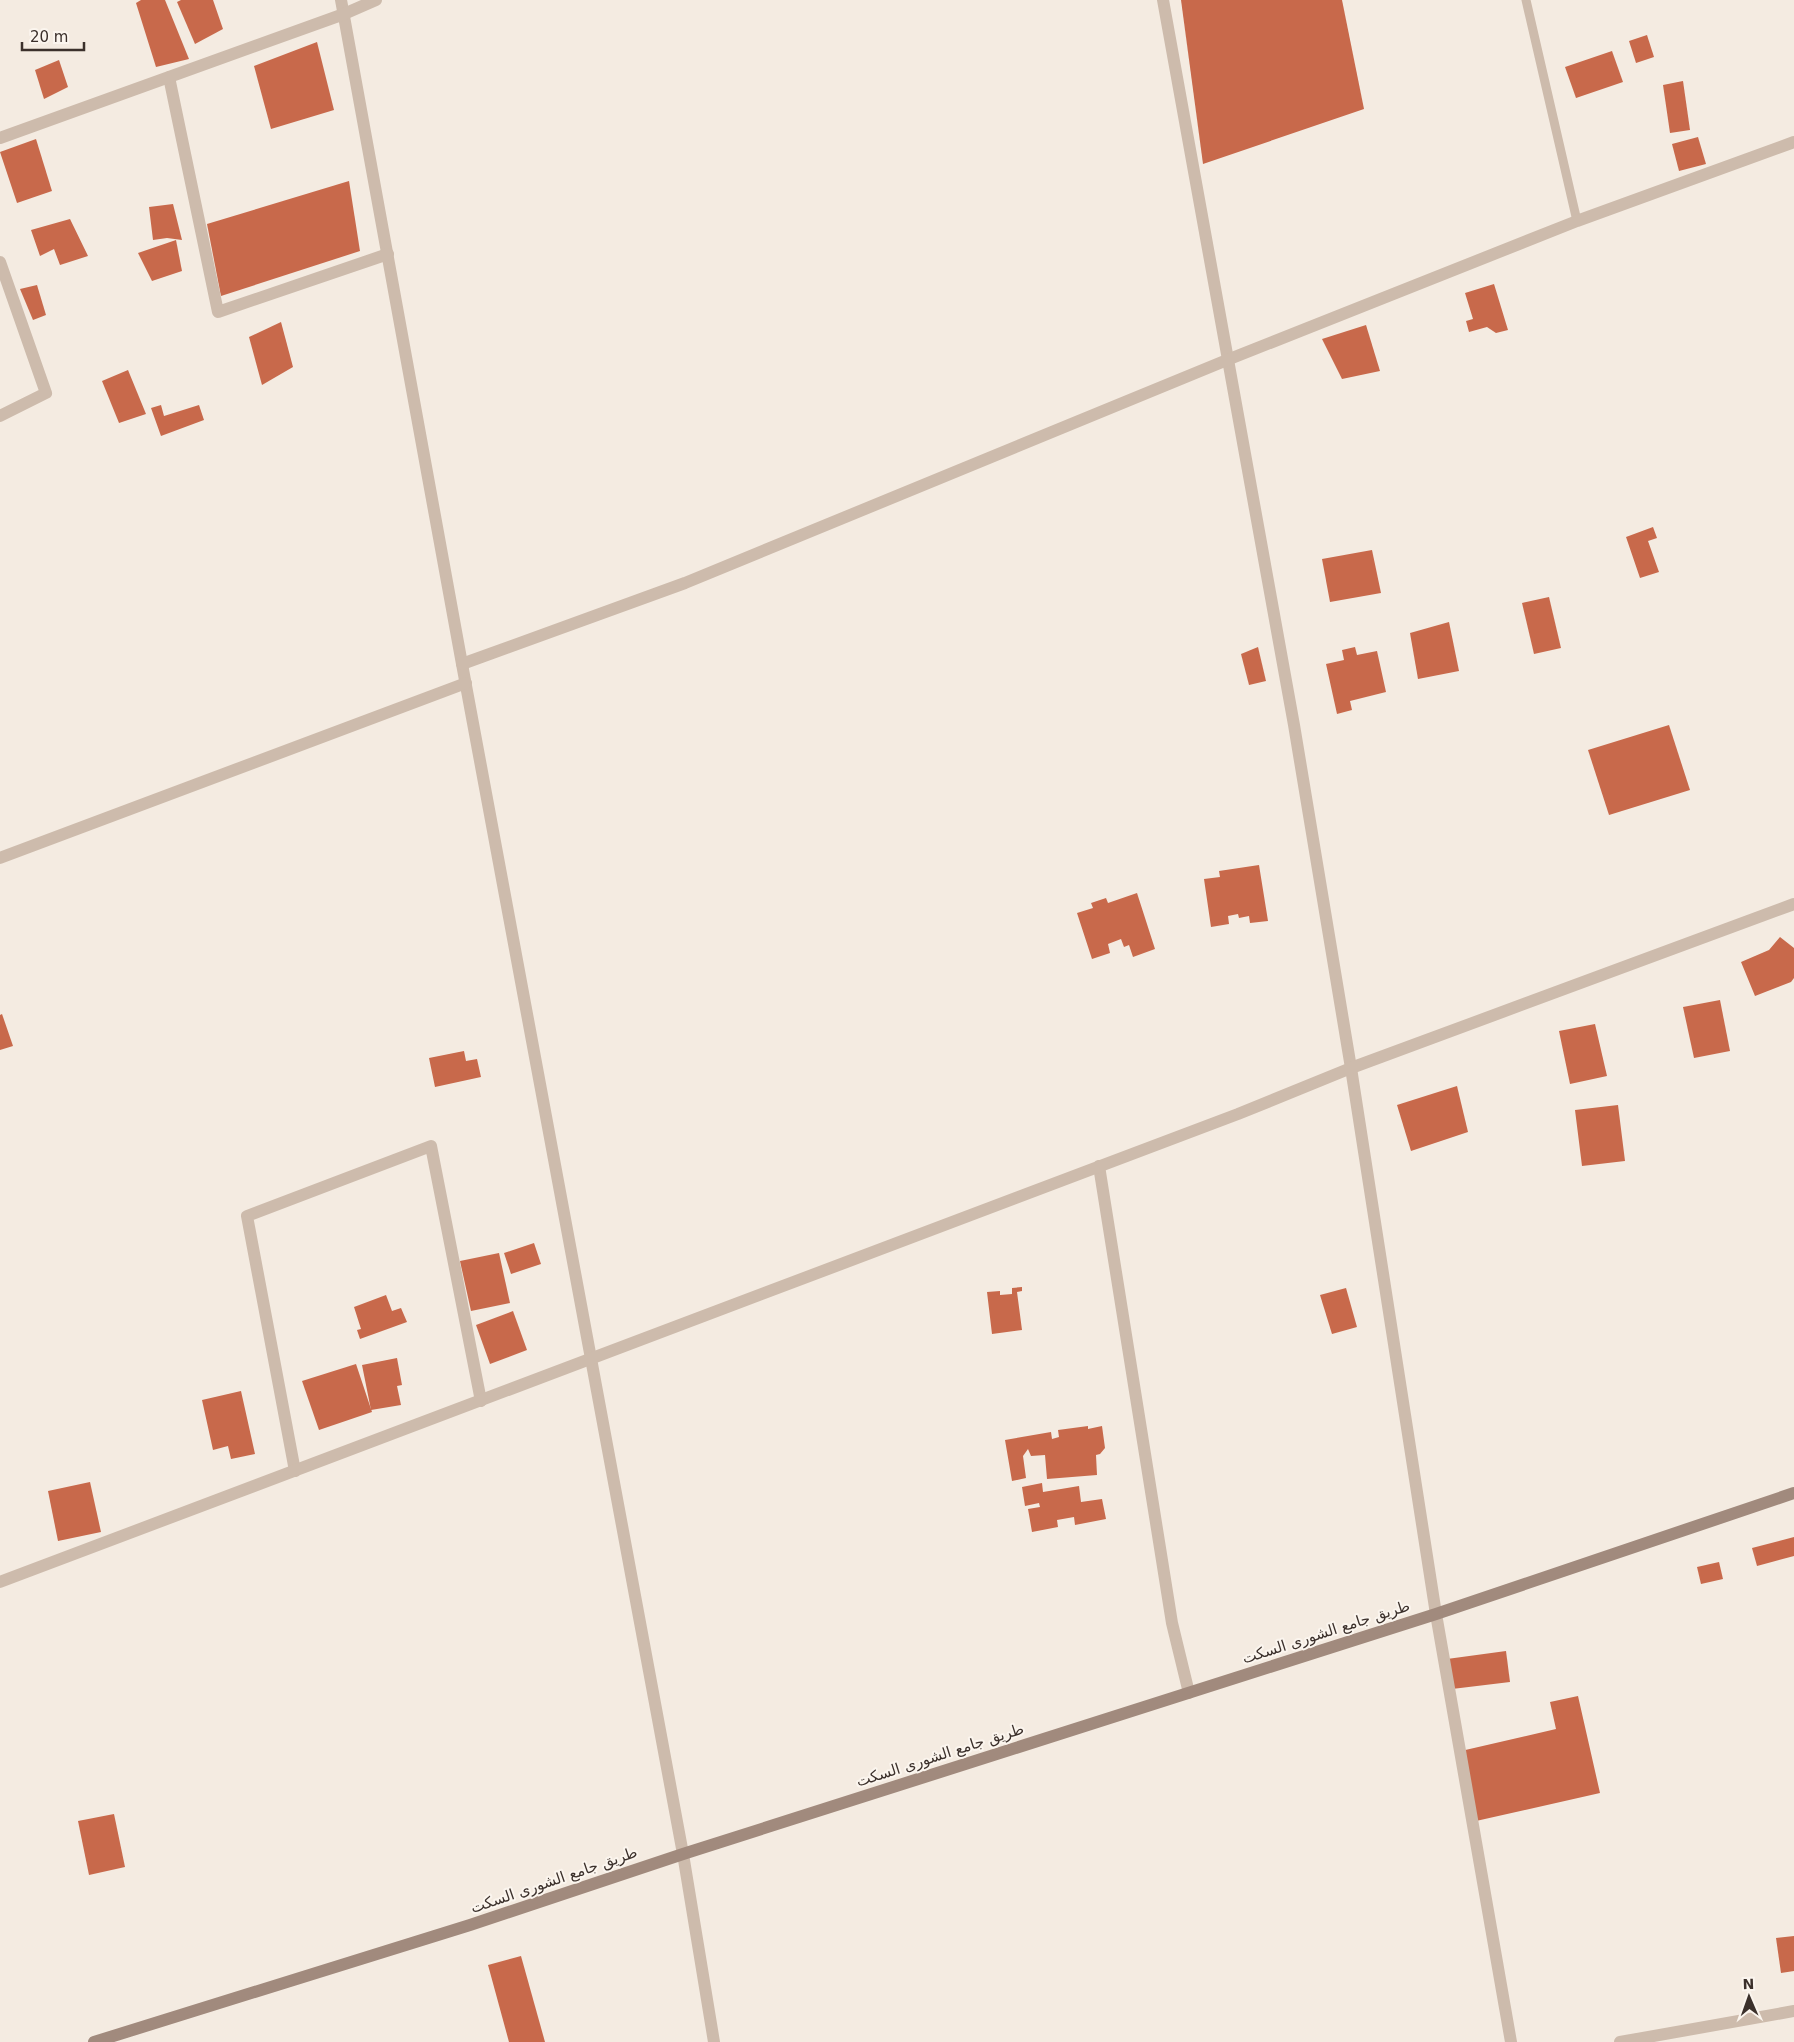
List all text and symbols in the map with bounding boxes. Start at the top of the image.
scale bar [22,20,85,52]
text: 20 m [30,28,68,46]
street label: طريق جامع الشورى السكت [1240,1596,1412,1668]
street label: طريق جامع الشورى السكت [854,1719,1026,1791]
street label: طريق جامع الشورى السكت [468,1843,640,1917]
north arrow [1724,1972,1774,2022]
text: N [1742,1976,1755,1992]

